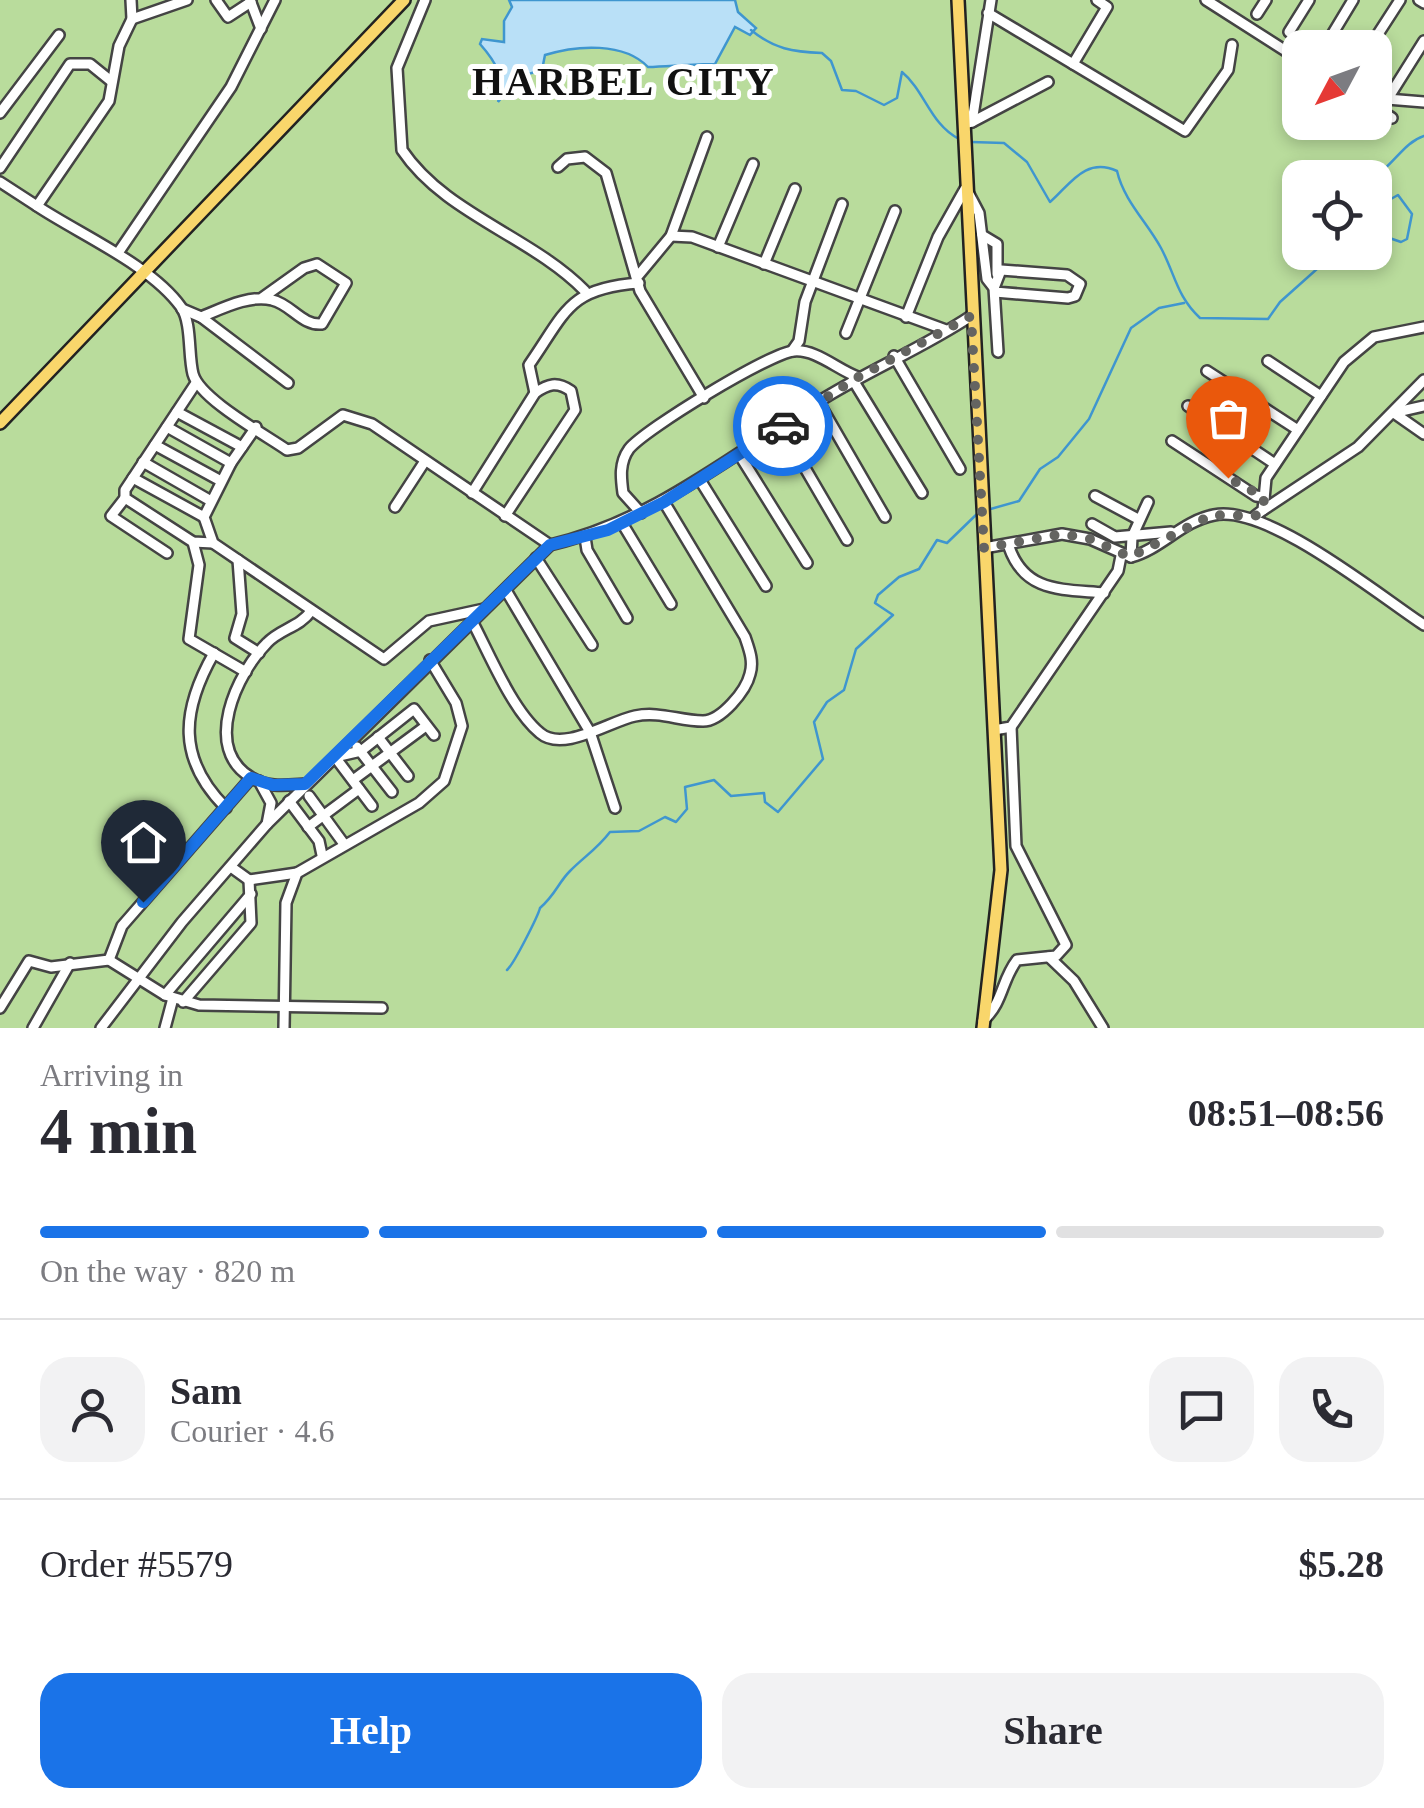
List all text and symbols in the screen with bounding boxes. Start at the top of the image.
north arrow [1282,30,1392,140]
map controls [1282,30,1392,270]
district label: HARBEL CITY [472,59,776,104]
button: locate [1282,160,1392,270]
courier [733,376,833,476]
pin [1186,376,1271,479]
icon: bag [1201,391,1256,446]
icon: car [756,399,811,454]
pin [101,800,186,903]
icon: home [116,815,171,870]
text: Arriving in [40,1057,183,1093]
text: 08:51–08:56 [1188,1092,1384,1134]
text: 4 min [40,1095,197,1167]
text: On the way · 820 m [40,1253,295,1289]
button: person [40,1357,145,1462]
button: chat [1149,1357,1254,1462]
button: phone [1279,1357,1384,1462]
text: Sam [170,1370,242,1412]
text: Courier · 4.6 [170,1413,334,1449]
text: Order #5579 [40,1543,233,1585]
text: $5.28 [1299,1543,1384,1585]
button: Help [40,1673,702,1788]
button: Share [722,1673,1384,1788]

